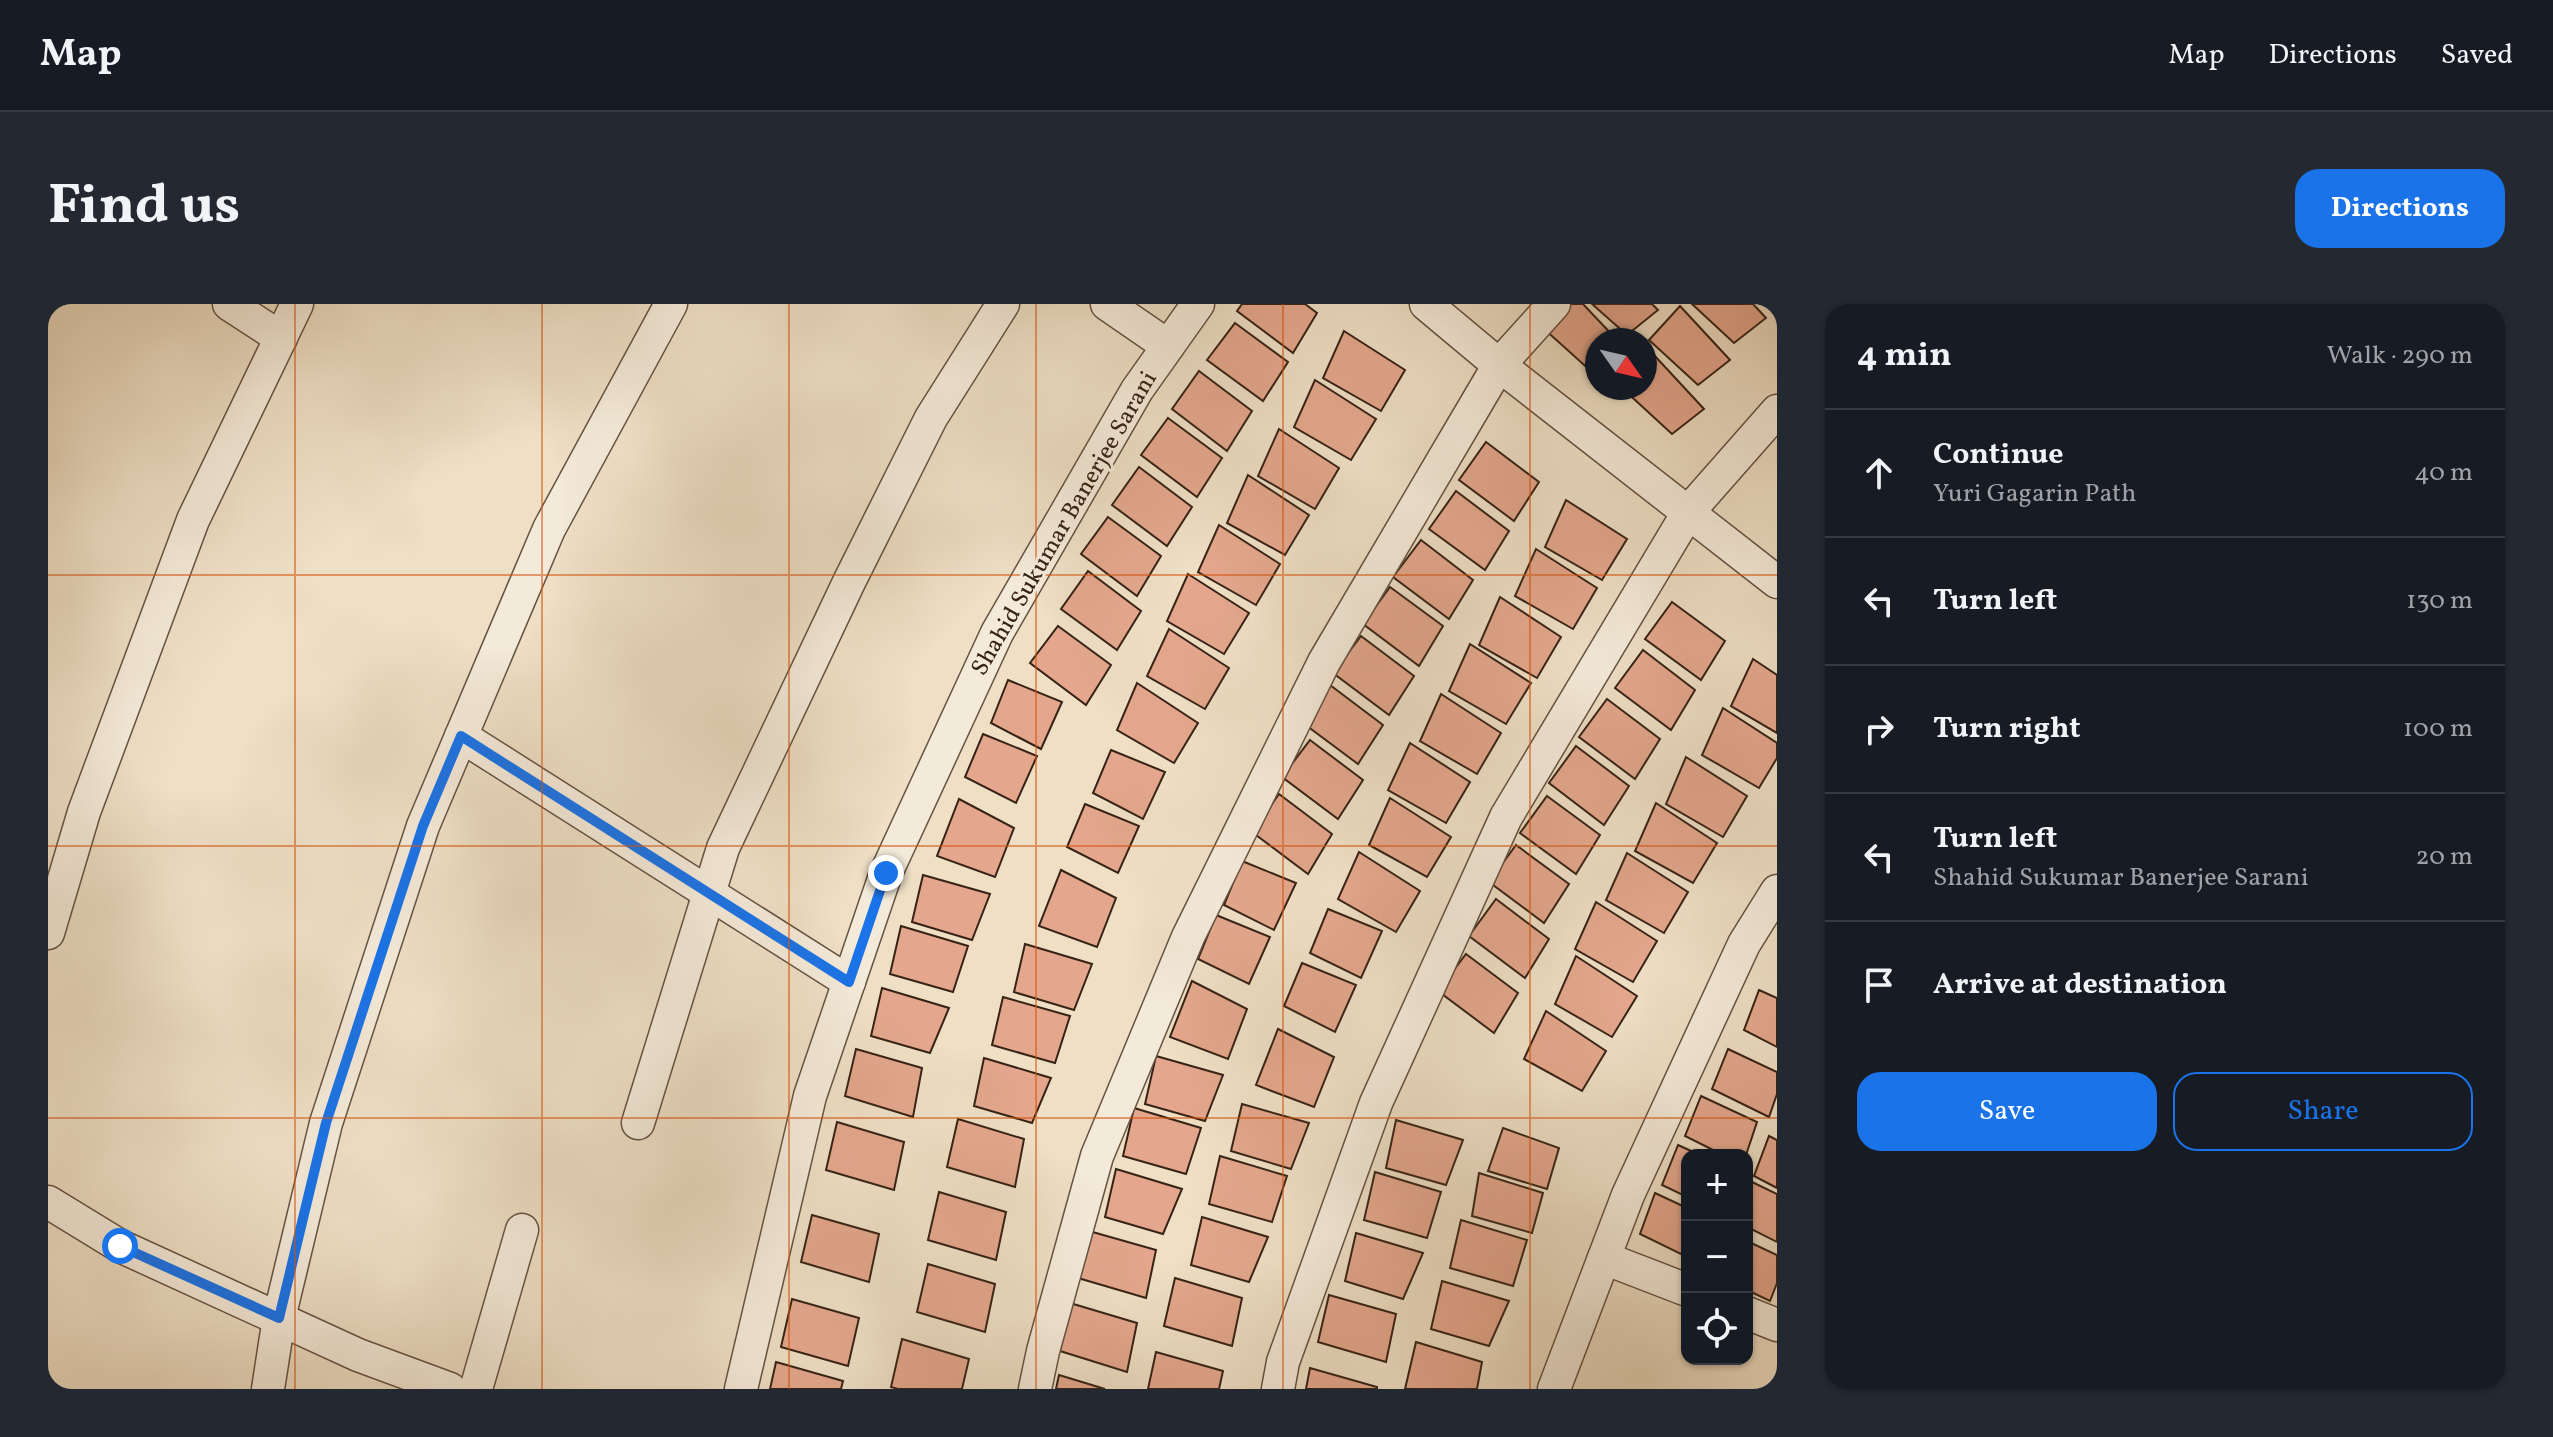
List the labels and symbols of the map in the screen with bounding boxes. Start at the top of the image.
north arrow [1585,328,1657,400]
street label: Shahid Sukumar Banerjee Sarani [964,365,1166,683]
route end [868,855,904,891]
route start [102,1228,138,1264]

